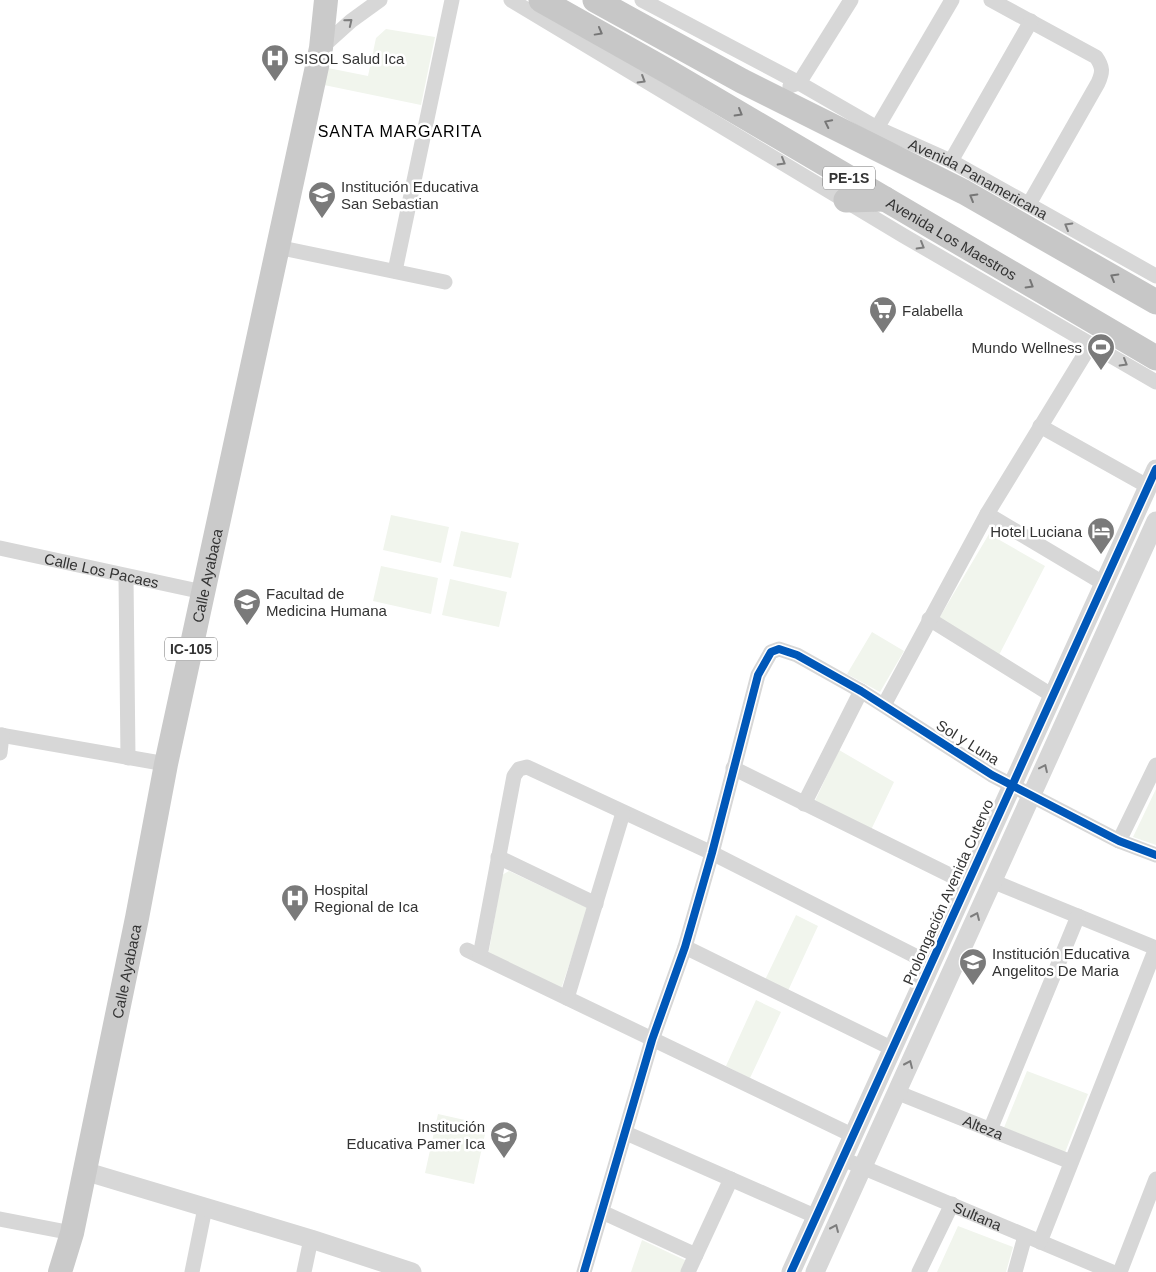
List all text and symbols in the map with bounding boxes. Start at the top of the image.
one-way arrow [343,20,352,28]
one-way arrow [593,26,602,36]
hospital icon: SISOL Salud Ica [260,43,290,82]
place label: SISOL Salud Ica [294,50,405,67]
one-way arrow [636,73,645,83]
one-way arrow [734,107,743,117]
one-way arrow [824,119,833,130]
district label: SANTA MARGARITA [318,123,482,140]
street label: Avenida Panamericana [906,135,1051,222]
one-way arrow [777,156,786,166]
road number: PE-1S [823,167,875,190]
place label: Institución Educativa San Sebastian [341,178,479,212]
school or university icon: Institución Educativa San Sebastian [307,180,337,219]
street label: Avenida Los Maestros [884,193,1020,283]
one-way arrow [969,193,978,203]
one-way arrow [1064,222,1073,232]
one-way arrow [916,240,925,250]
one-way arrow [1110,274,1119,284]
one-way arrow [1025,278,1034,288]
supermarket icon: Falabella [868,295,898,334]
place label: Falabella [902,302,964,319]
sports icon: Mundo Wellness [1086,332,1116,371]
place label: Mundo Wellness [971,339,1082,356]
one-way arrow [1118,356,1127,366]
hotel icon: Hotel Luciana [1086,516,1116,555]
place label: Hotel Luciana [990,523,1083,540]
street label: Calle Ayabaca [188,526,225,624]
street label: Calle Los Pacaes [43,549,161,591]
place label: Facultad de Medicina Humana [266,585,388,619]
school or university icon: Facultad de Medicina Humana [232,587,262,626]
road number: IC-105 [165,638,217,661]
street label: Sol y Luna [933,716,1003,768]
one-way arrow [1037,764,1048,773]
street label: Prolongación Avenida Cutervo [899,796,997,988]
place label: Hospital Regional de Ica [314,881,419,915]
hospital icon: Hospital Regional de Ica [280,883,310,922]
one-way arrow [970,912,981,921]
street label: Calle Ayabaca [108,922,144,1020]
place label: Institución Educativa Angelitos De Maria [992,945,1130,979]
school or university icon: Institución Educativa Angelitos De Maria [958,947,988,986]
one-way arrow [903,1060,913,1069]
street label: Alteza [961,1111,1006,1143]
place label: Institución Educativa Pamer Ica [347,1118,486,1152]
school or university icon: Institución Educativa Pamer Ica [489,1120,519,1159]
street label: Sultana [951,1198,1005,1233]
one-way arrow [828,1224,839,1233]

